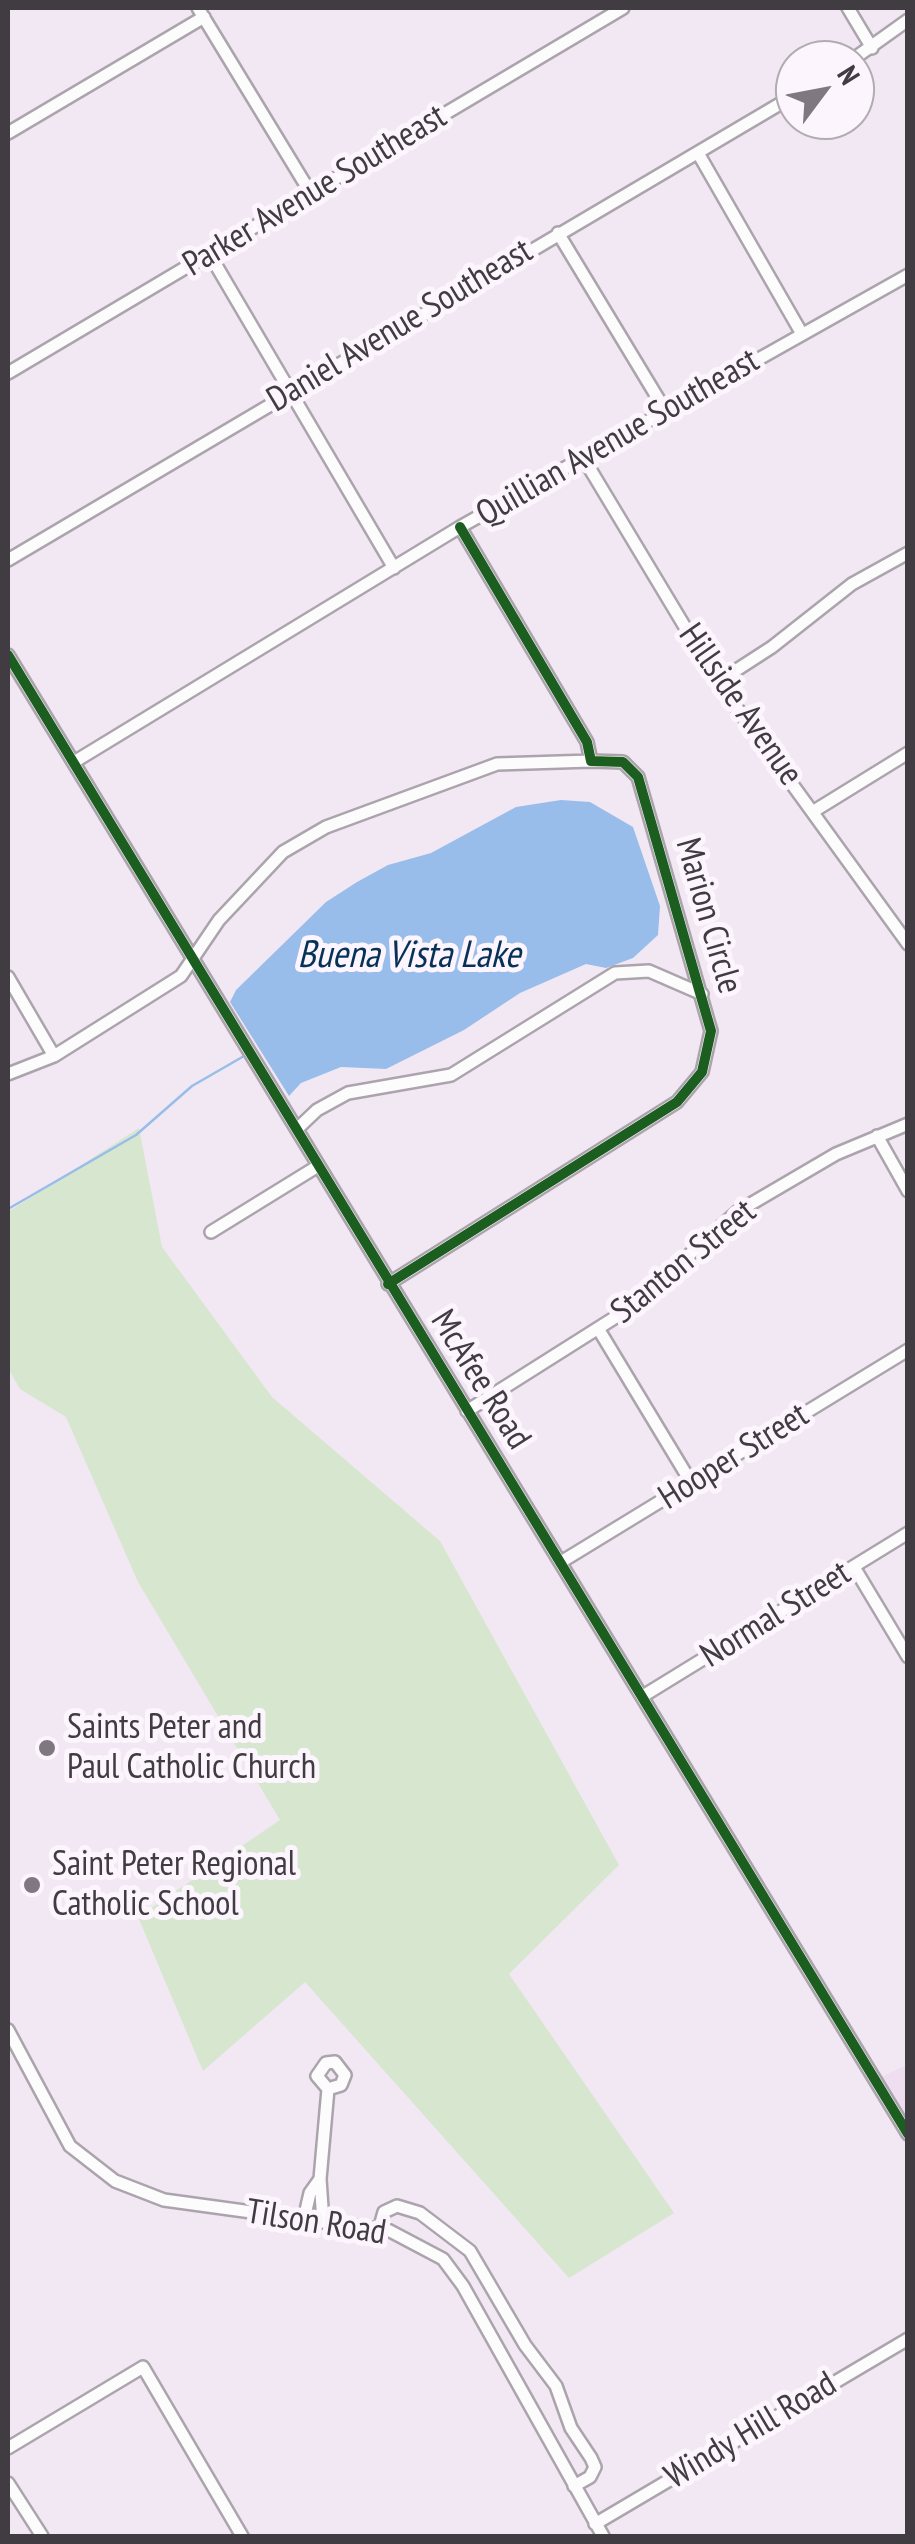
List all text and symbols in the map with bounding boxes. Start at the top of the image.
north arrow [775,40,875,140]
text: N [829,59,869,91]
street label: Parker Avenue Southeast [176,96,454,286]
street label: Daniel Avenue Southeast [260,230,540,422]
street label: Quillian Avenue Southeast [469,340,767,536]
street label: Hillside Avenue [669,616,811,794]
street label: Marion Circle [666,833,750,999]
water label: Buena Vista Lake [298,933,520,979]
street label: Stanton Street [603,1191,765,1333]
street label: McAfee Road [421,1303,539,1457]
street label: Hooper Street [652,1395,816,1519]
street label: Normal Street [693,1553,859,1677]
place label: Saints Peter and Paul Catholic Church [67,1707,316,1789]
marker: Saints Peter and Paul Catholic Church [36,1737,58,1759]
place label: Saint Peter Regional Catholic School [52,1844,296,1926]
marker: Saint Peter Regional Catholic School [21,1874,43,1896]
street label: Tilson Road [243,2191,389,2255]
street label: Windy Hill Road [658,2364,844,2498]

